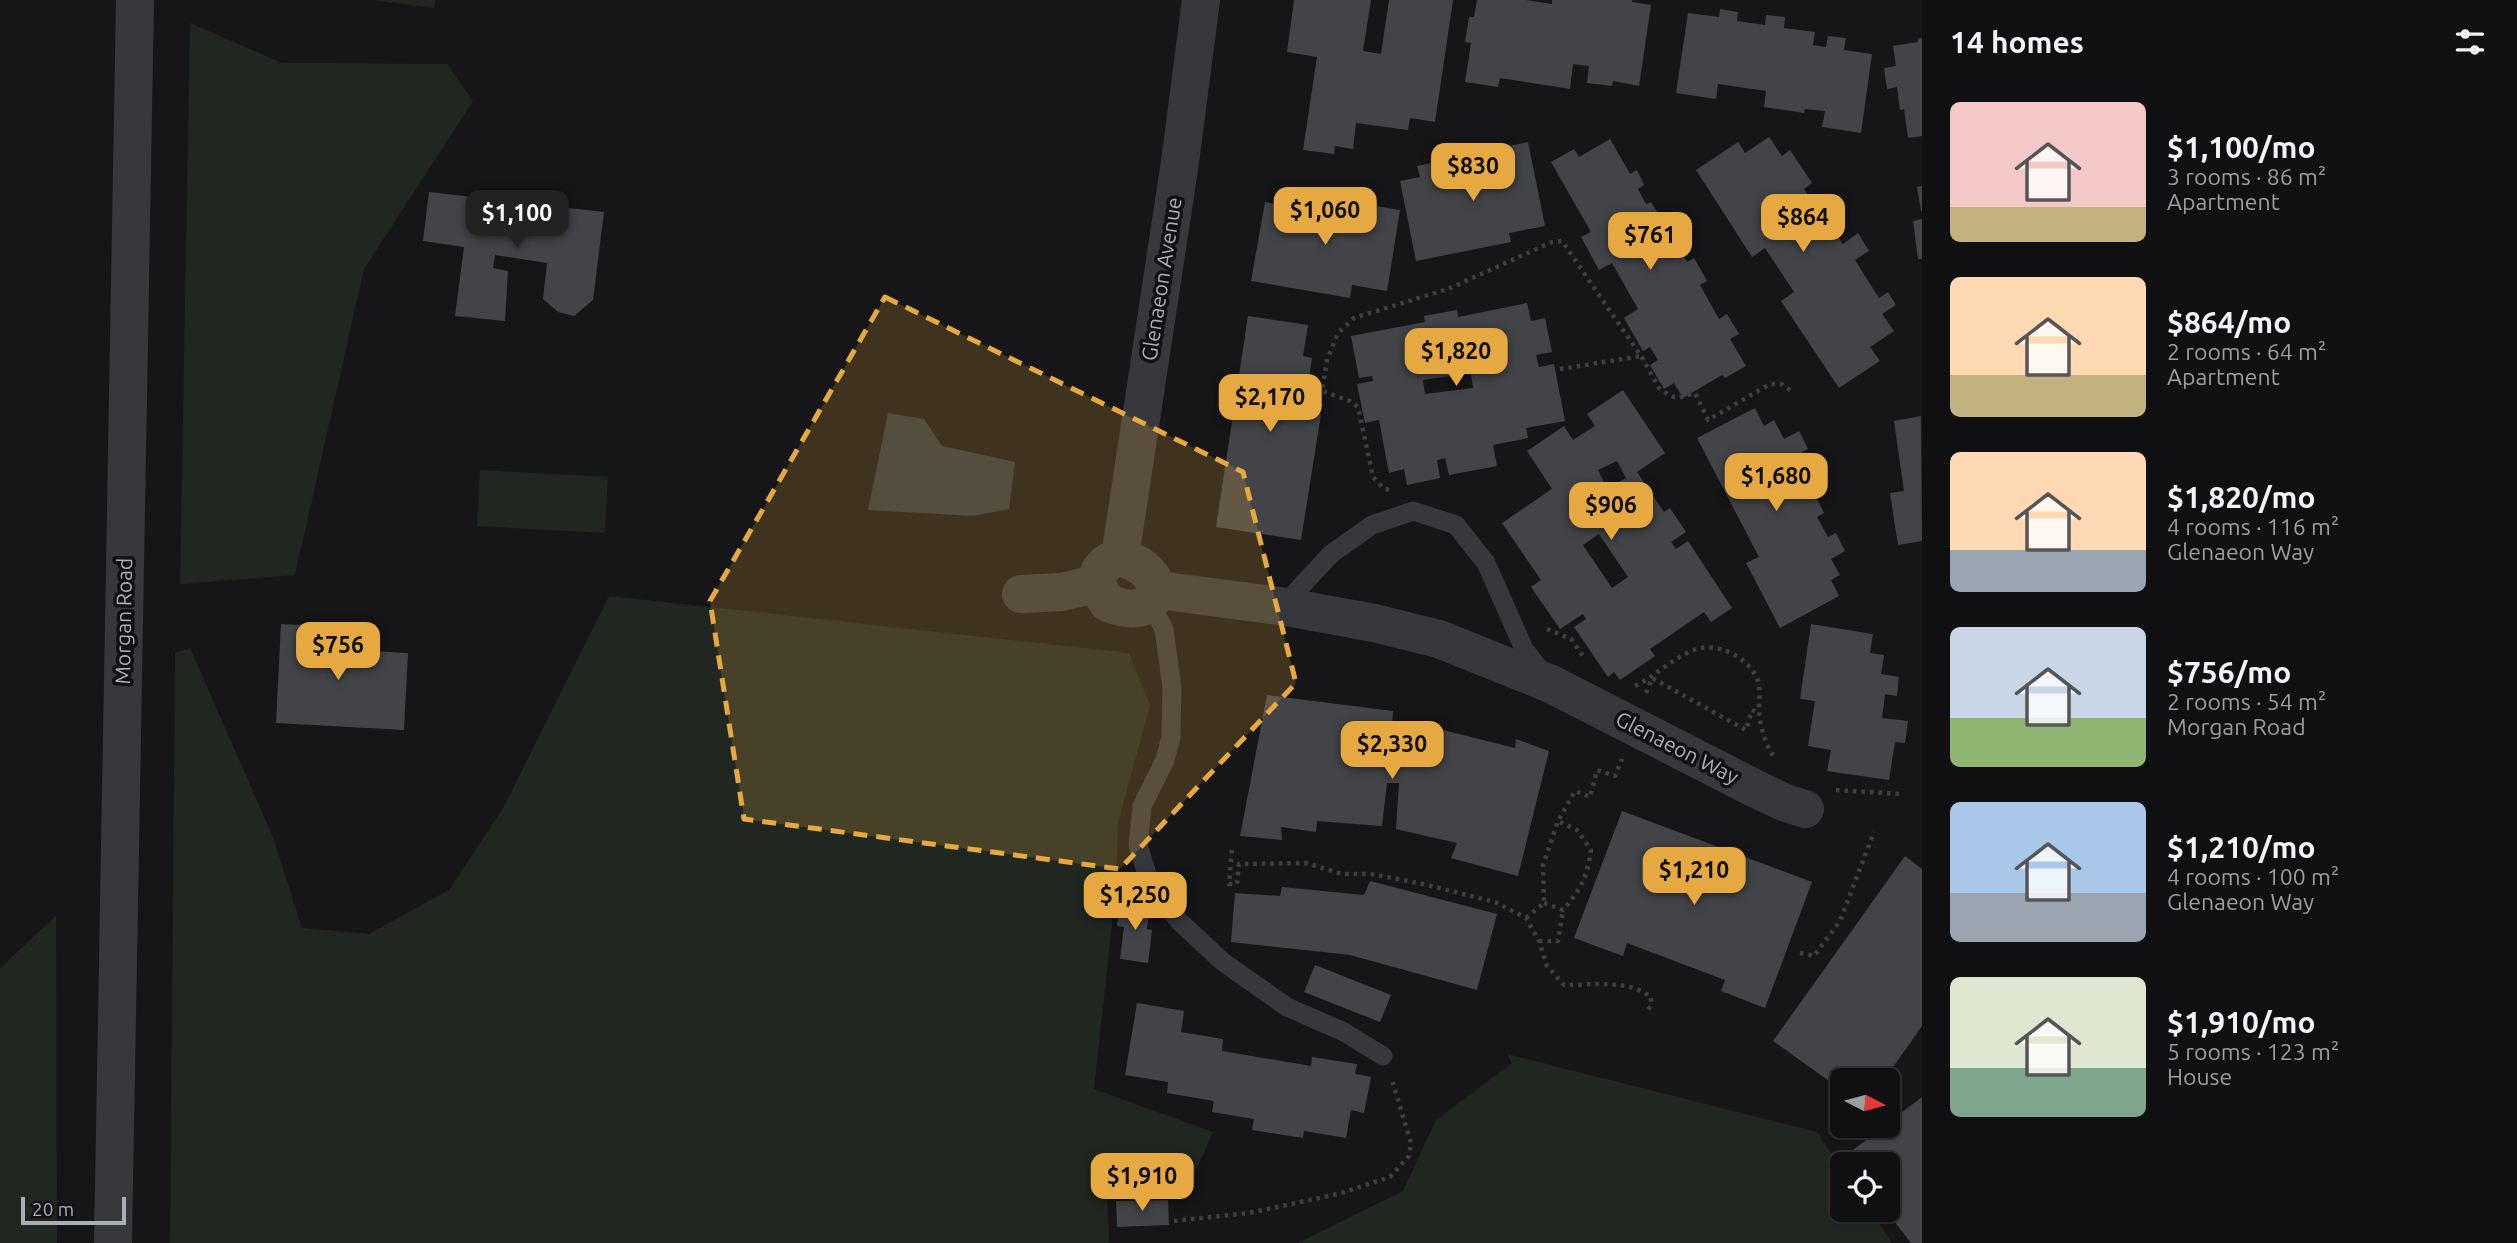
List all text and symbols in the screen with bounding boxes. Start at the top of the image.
icon: filters [2451,23,2489,61]
text: 14 homes [1950,25,2084,59]
icon: home [2006,130,2090,214]
text: $1,100/mo [2167,130,2316,164]
pin: $830 [1432,144,1514,203]
text: $830 [1447,153,1499,178]
text: 3 rooms · 86 m² [2167,164,2326,189]
pin: $1,060 [1268,188,1382,247]
text: Apartment [2167,189,2280,214]
pin: $1,100 [460,190,574,250]
pin: $864 [1762,194,1844,254]
street label: Glenaeon Avenue [1136,195,1186,362]
text: $1,060 [1290,197,1360,222]
text: $1,100 [482,200,552,225]
text: $864 [1777,204,1829,229]
pin: $761 [1609,212,1691,272]
text: $761 [1624,222,1676,247]
icon: home [2006,305,2090,389]
text: $864/mo [2167,305,2291,339]
pin: $1,820 [1399,328,1513,388]
text: $1,820 [1421,338,1491,363]
text: 2 rooms · 64 m² [2167,339,2326,364]
text: Apartment [2167,364,2280,389]
pin: $2,170 [1213,374,1327,434]
text: $2,170 [1235,384,1305,409]
pin: $1,680 [1719,454,1833,513]
text: $1,680 [1741,463,1811,488]
icon: home [2006,480,2090,564]
text: $1,820/mo [2167,480,2316,514]
pin: $906 [1570,482,1652,542]
text: $906 [1585,492,1637,517]
text: 4 rooms · 116 m² [2167,514,2339,539]
text: Glenaeon Way [2167,539,2314,564]
street label: Morgan Road [110,558,136,684]
pin: $756 [297,622,379,682]
text: $756 [312,632,364,657]
icon: home [2006,655,2090,739]
text: $756/mo [2167,655,2291,689]
text: 2 rooms · 54 m² [2167,689,2326,714]
street label: Glenaeon Way [1612,706,1743,788]
text: Morgan Road [2167,714,2306,739]
pin: $2,330 [1335,722,1449,781]
text: $2,330 [1357,731,1427,756]
icon: home [2006,830,2090,914]
text: $1,210/mo [2167,830,2316,864]
pin: $1,210 [1637,848,1751,907]
text: $1,210 [1659,857,1729,882]
text: 4 rooms · 100 m² [2167,864,2339,889]
pin: $1,250 [1078,872,1192,932]
text: $1,250 [1100,882,1170,907]
text: Glenaeon Way [2167,889,2314,914]
icon: home [2006,1005,2090,1089]
text: $1,910/mo [2167,1005,2316,1039]
text: 5 rooms · 123 m² [2167,1039,2339,1064]
text: House [2167,1064,2232,1089]
north arrow [1830,1068,1900,1138]
map controls [1830,1068,1900,1222]
button: locate [1830,1152,1900,1222]
pin: $1,910 [1085,1154,1199,1213]
text: $1,910 [1107,1163,1177,1188]
scale bar [21,1194,126,1226]
text: 20 m [32,1198,74,1220]

